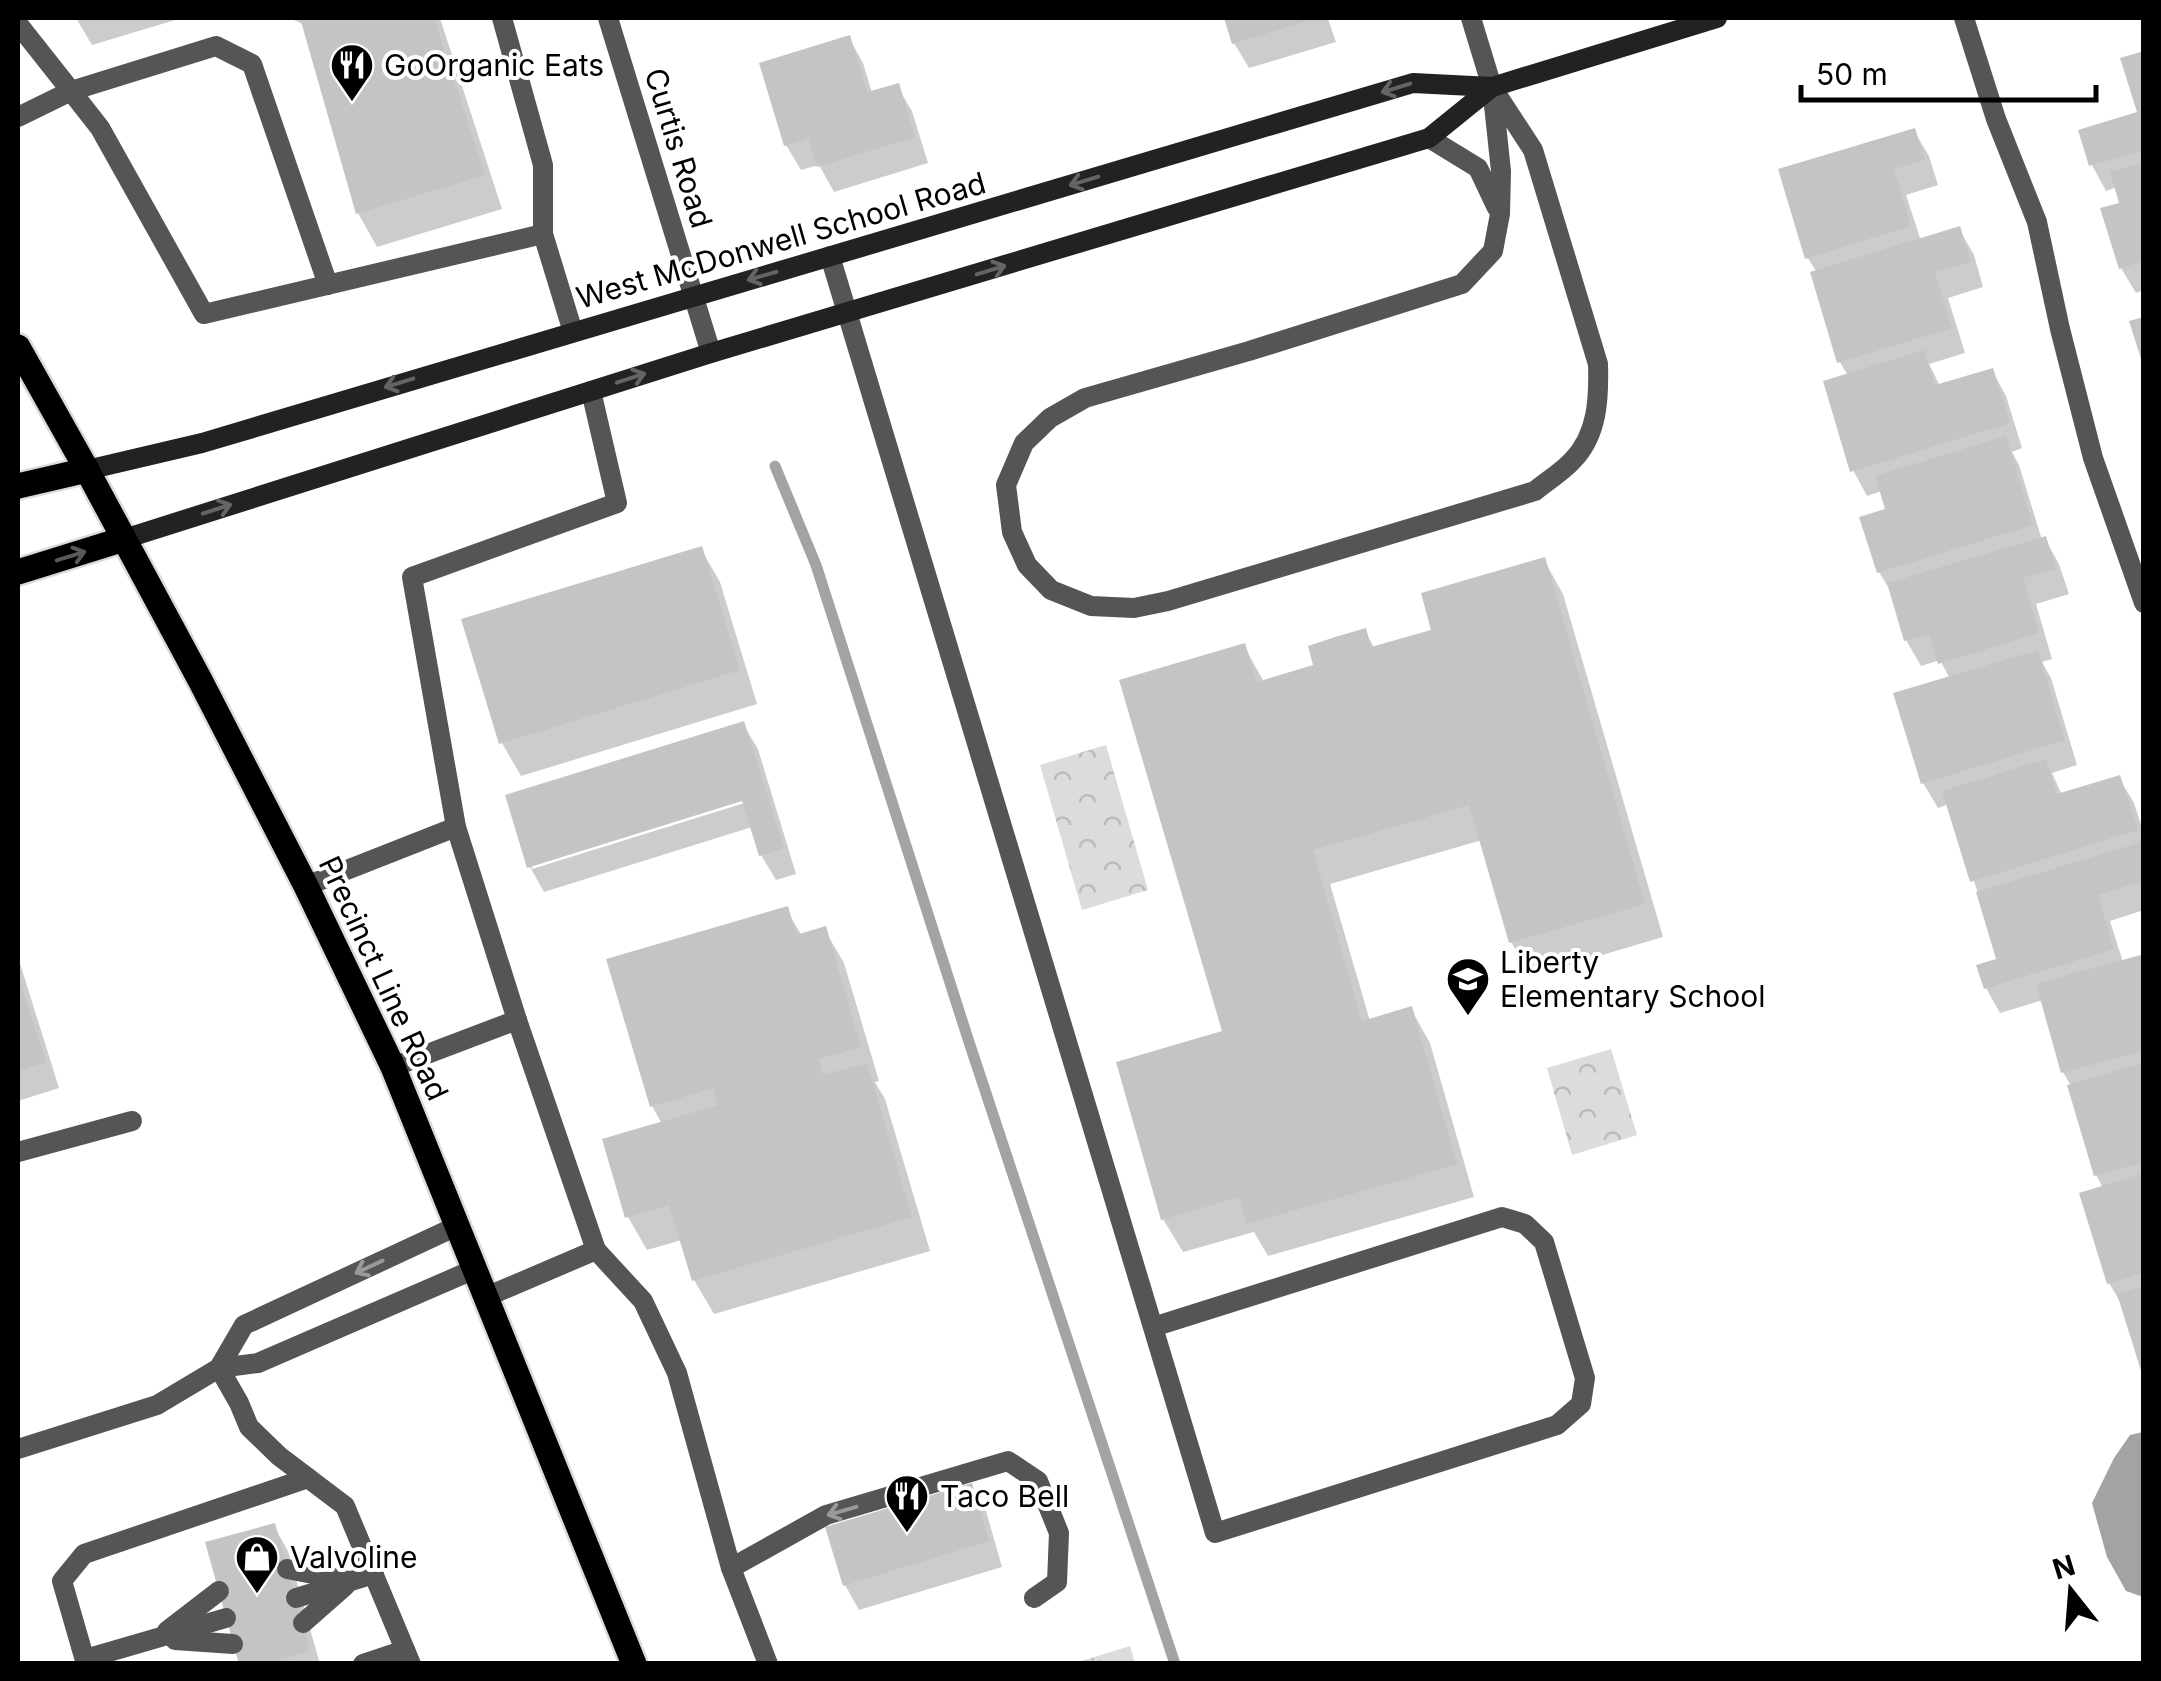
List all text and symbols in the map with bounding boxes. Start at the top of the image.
scale bar [1801,40,2096,102]
restaurant icon: GoOrganic Eats [329,42,375,103]
place label: GoOrganic Eats [384,47,604,83]
text: 50 m [1816,56,1888,92]
street label: Curtis Road [638,64,720,232]
one-way arrow [1380,80,1412,98]
street label: West McDonwell School Road [572,164,990,316]
one-way arrow [1069,173,1100,191]
one-way arrow [975,260,1006,278]
one-way arrow [746,268,778,286]
one-way arrow [614,368,646,386]
one-way arrow [383,376,415,394]
one-way arrow [201,499,232,517]
one-way arrow [55,545,86,563]
street label: Precinct Line Road [312,850,456,1106]
place label: Liberty Elementary School [1500,944,1766,1014]
school or university icon: Liberty Elementary School [1445,956,1491,1017]
one-way arrow [355,1258,385,1277]
restaurant icon: Taco Bell [884,1473,930,1534]
place label: Taco Bell [940,1478,1069,1514]
one-way arrow [826,1503,858,1521]
shop icon: Valvoline [234,1534,280,1595]
place label: Valvoline [290,1539,417,1575]
north arrow [2021,1541,2121,1641]
text: N [2049,1548,2079,1586]

